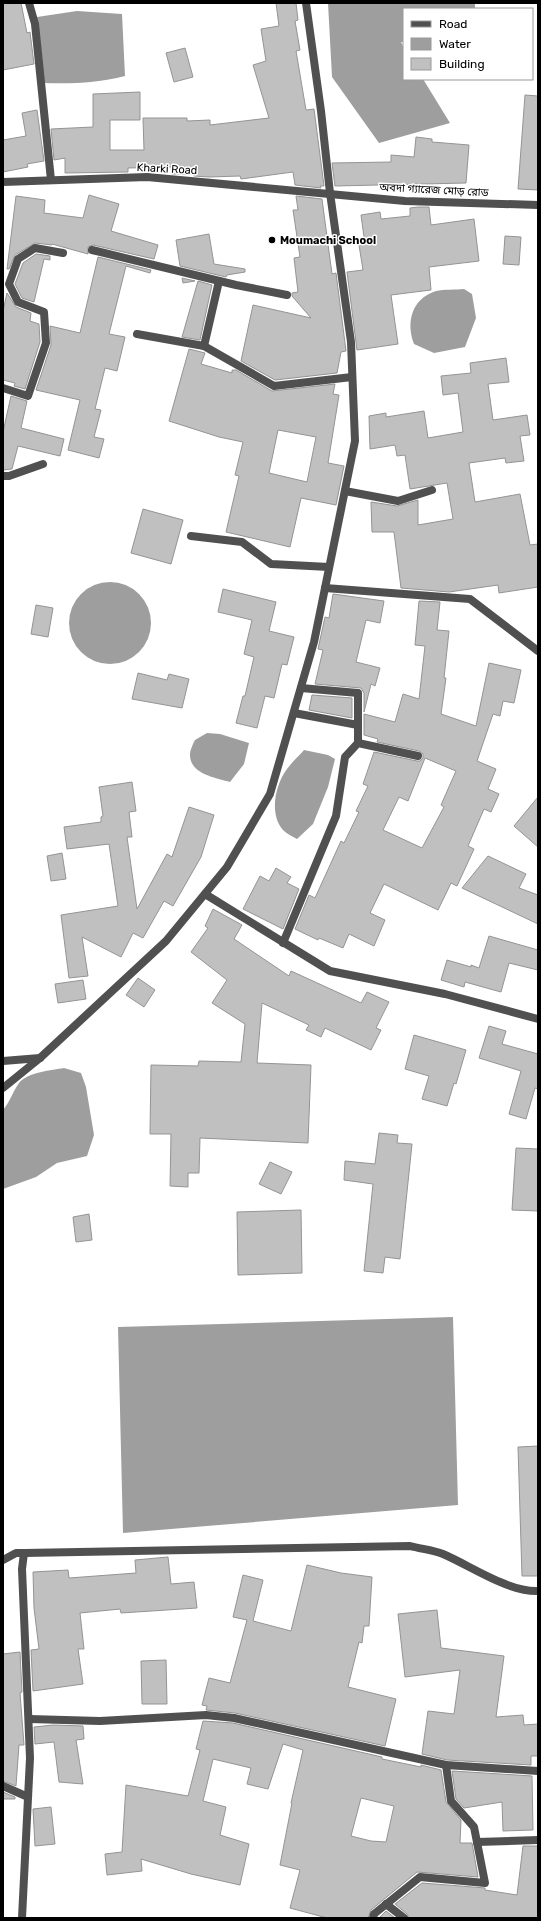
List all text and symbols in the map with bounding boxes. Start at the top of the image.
legend [403,8,533,80]
text: Road [439,17,467,31]
text: Water [439,37,471,51]
text: Building [439,57,485,71]
street label: Kharki Road [136,161,198,177]
street label: অবদা গ্যারেজ মোড় রোড [378,181,489,199]
place label: Moumachi School [280,234,376,247]
marker: Moumachi School [267,235,277,245]

